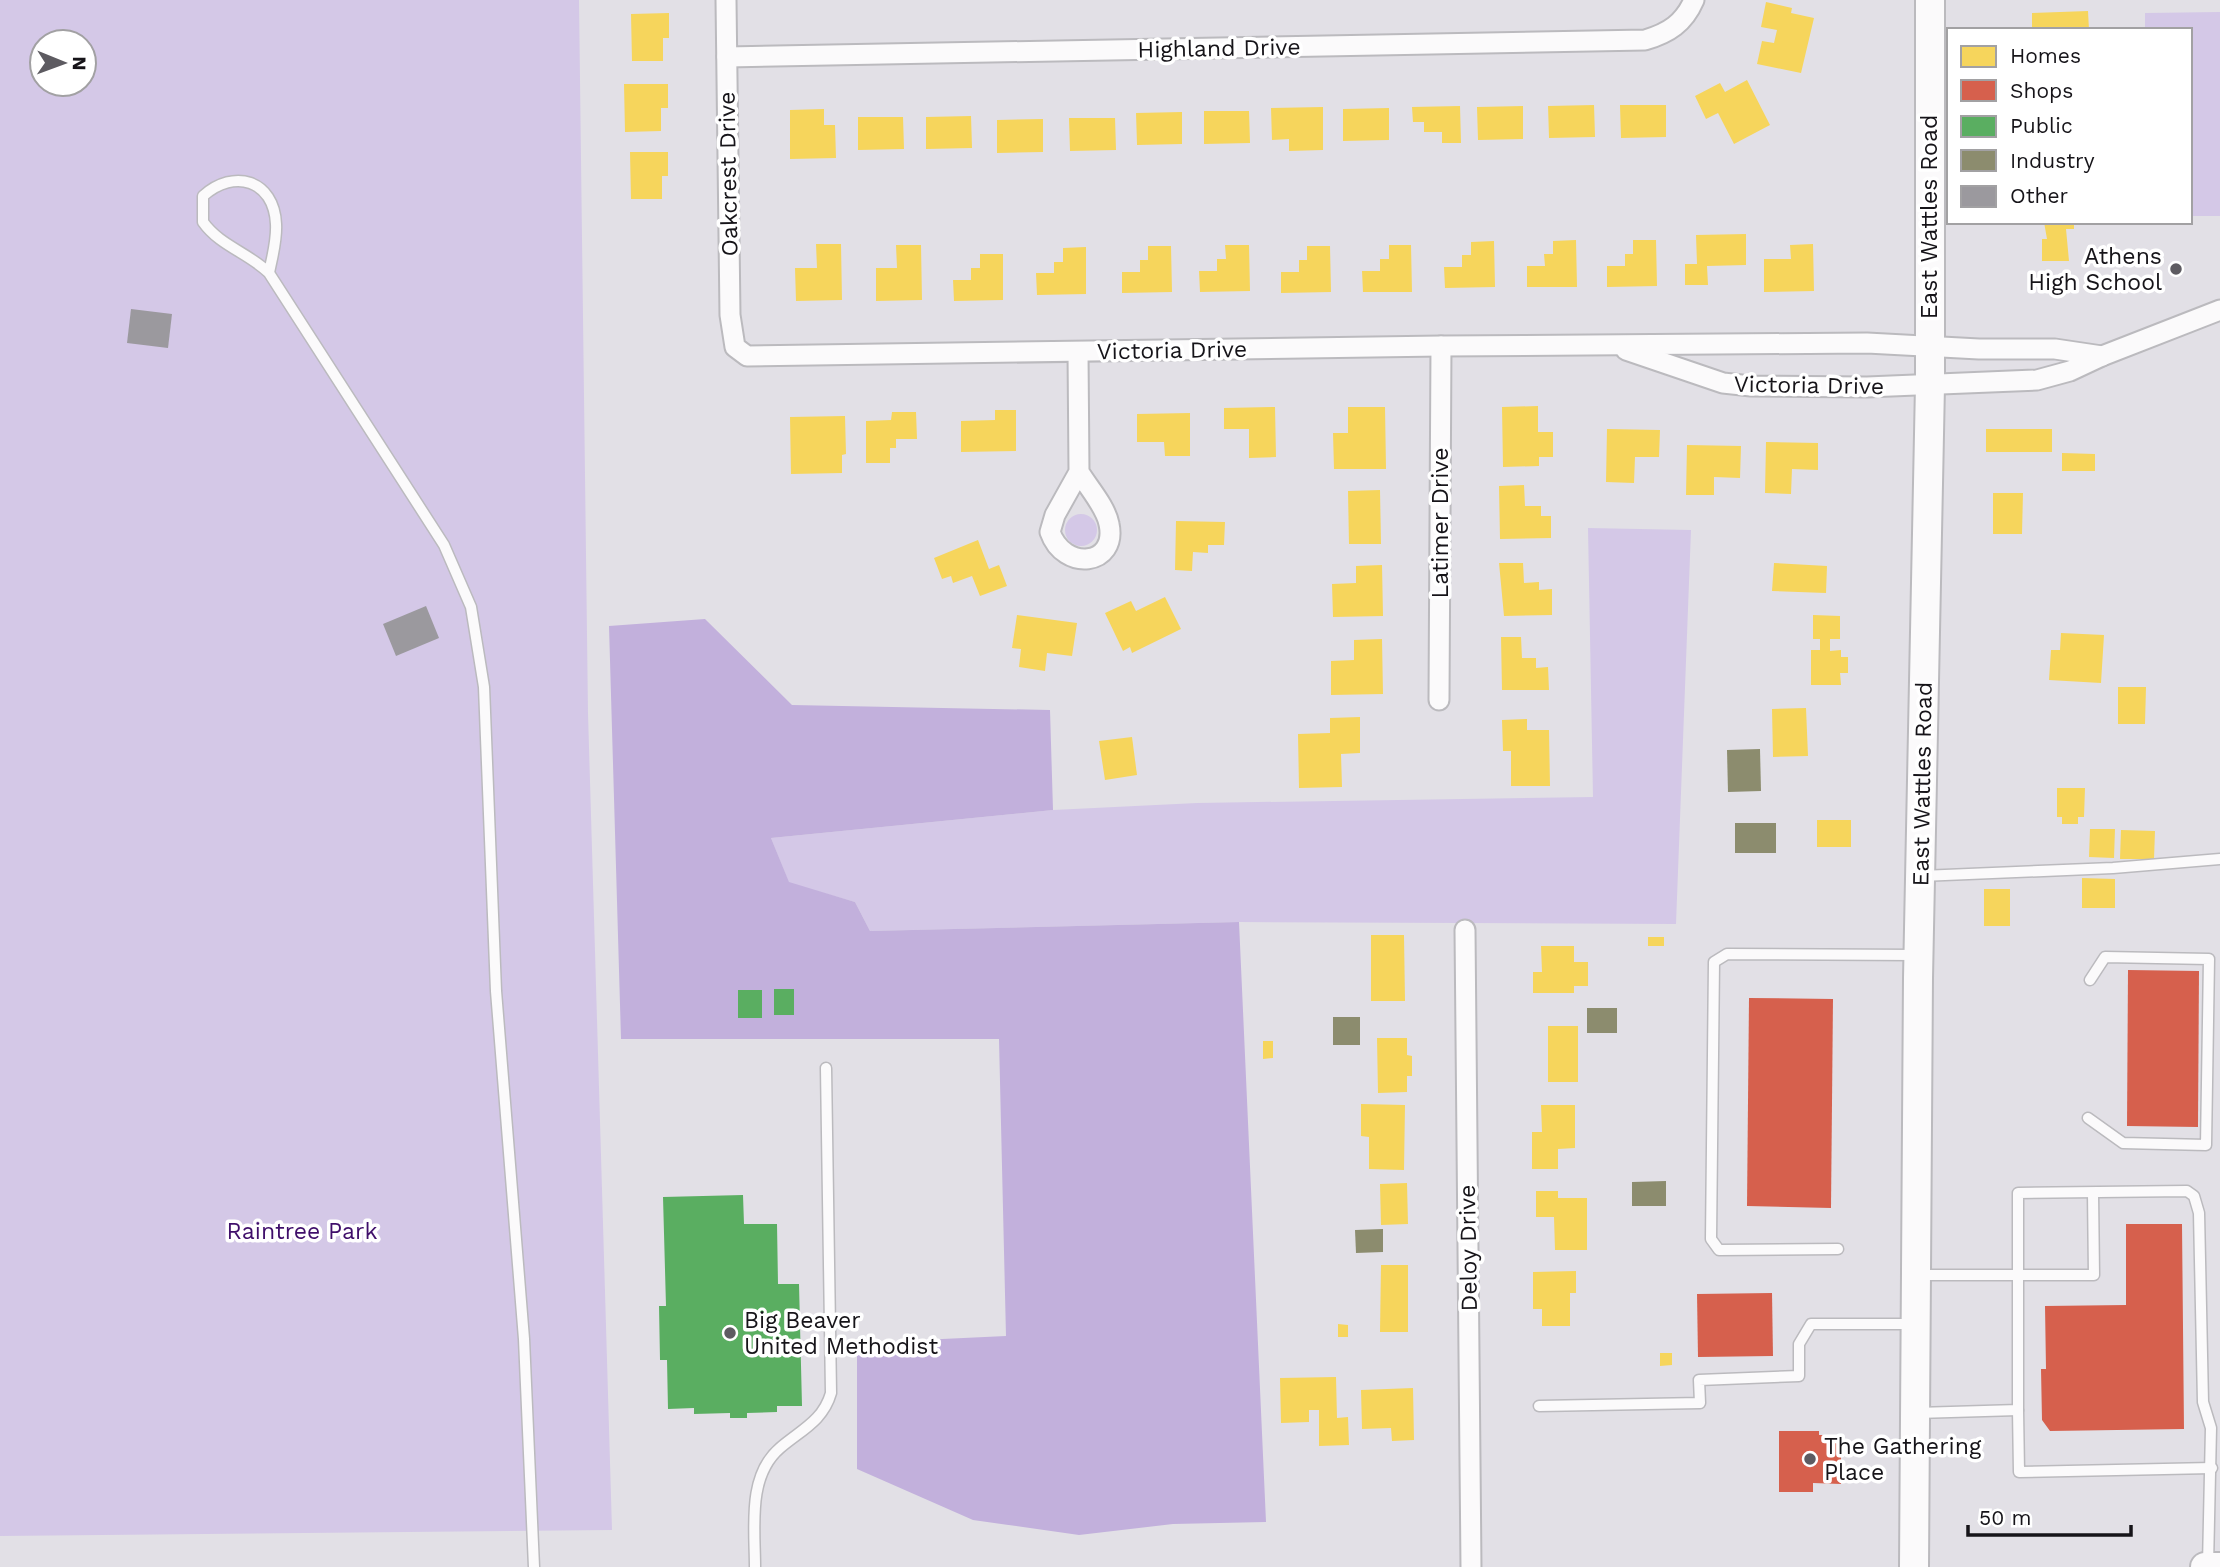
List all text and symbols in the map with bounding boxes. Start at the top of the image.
north arrow [28,28,98,98]
legend [1947,28,2192,224]
street label: Highland Drive [1137,34,1301,63]
text: Homes [2010,43,2081,68]
text: N [68,56,91,71]
text: Shops [2010,78,2073,103]
street label: Oakcrest Drive [714,91,743,257]
text: Public [2010,113,2073,138]
street label: East Wattles Road [1916,115,1943,319]
text: Industry [2010,148,2095,173]
text: Other [2010,183,2069,208]
place label: Athens High School [2028,243,2162,296]
marker: Athens High School [2168,261,2184,277]
street label: Victoria Drive [1097,336,1247,365]
street label: Victoria Drive [1734,371,1884,400]
street label: Latimer Drive [1427,447,1454,599]
street label: East Wattles Road [1907,681,1938,887]
street label: Deloy Drive [1454,1184,1483,1312]
park label: Raintree Park [226,1218,378,1245]
place label: Big Beaver United Methodist [744,1307,938,1360]
marker: Big Beaver United Methodist [722,1325,738,1341]
place label: The Gathering Place [1824,1433,1982,1486]
marker: The Gathering Place [1802,1451,1818,1467]
scale bar [1968,1494,2131,1538]
text: 50 m [1979,1505,2031,1530]

